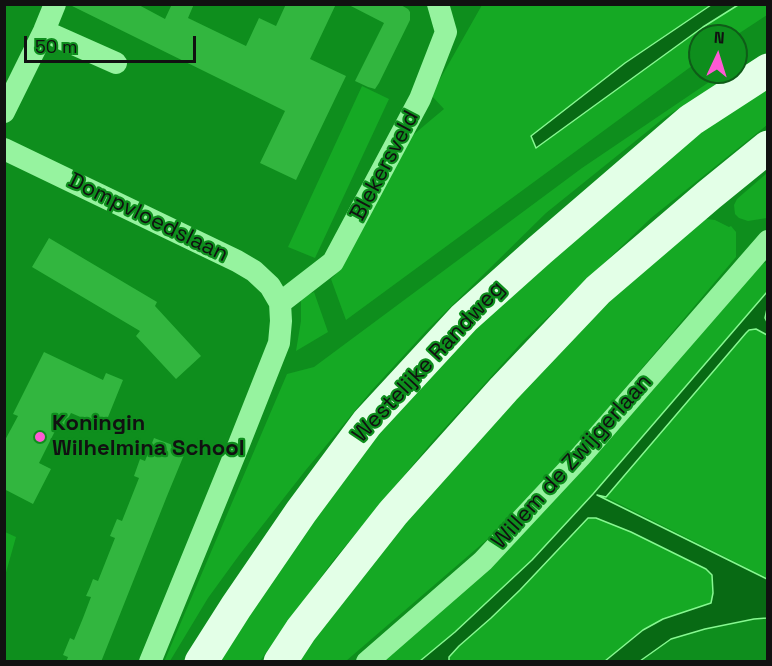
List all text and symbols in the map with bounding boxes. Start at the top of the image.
scale bar [27,24,200,62]
north arrow [688,24,748,84]
text: N [713,27,725,48]
text: 50 m [35,35,77,58]
street label: Blekersveld [345,107,425,225]
street label: Dompvloedslaan [64,168,232,268]
street label: Westelijke Randweg [347,276,511,448]
street label: Willem de Zwijgerlaan [486,369,658,555]
place label: Koningin Wilhelmina School [52,411,245,463]
marker: Koningin Wilhelmina School [33,430,47,444]

